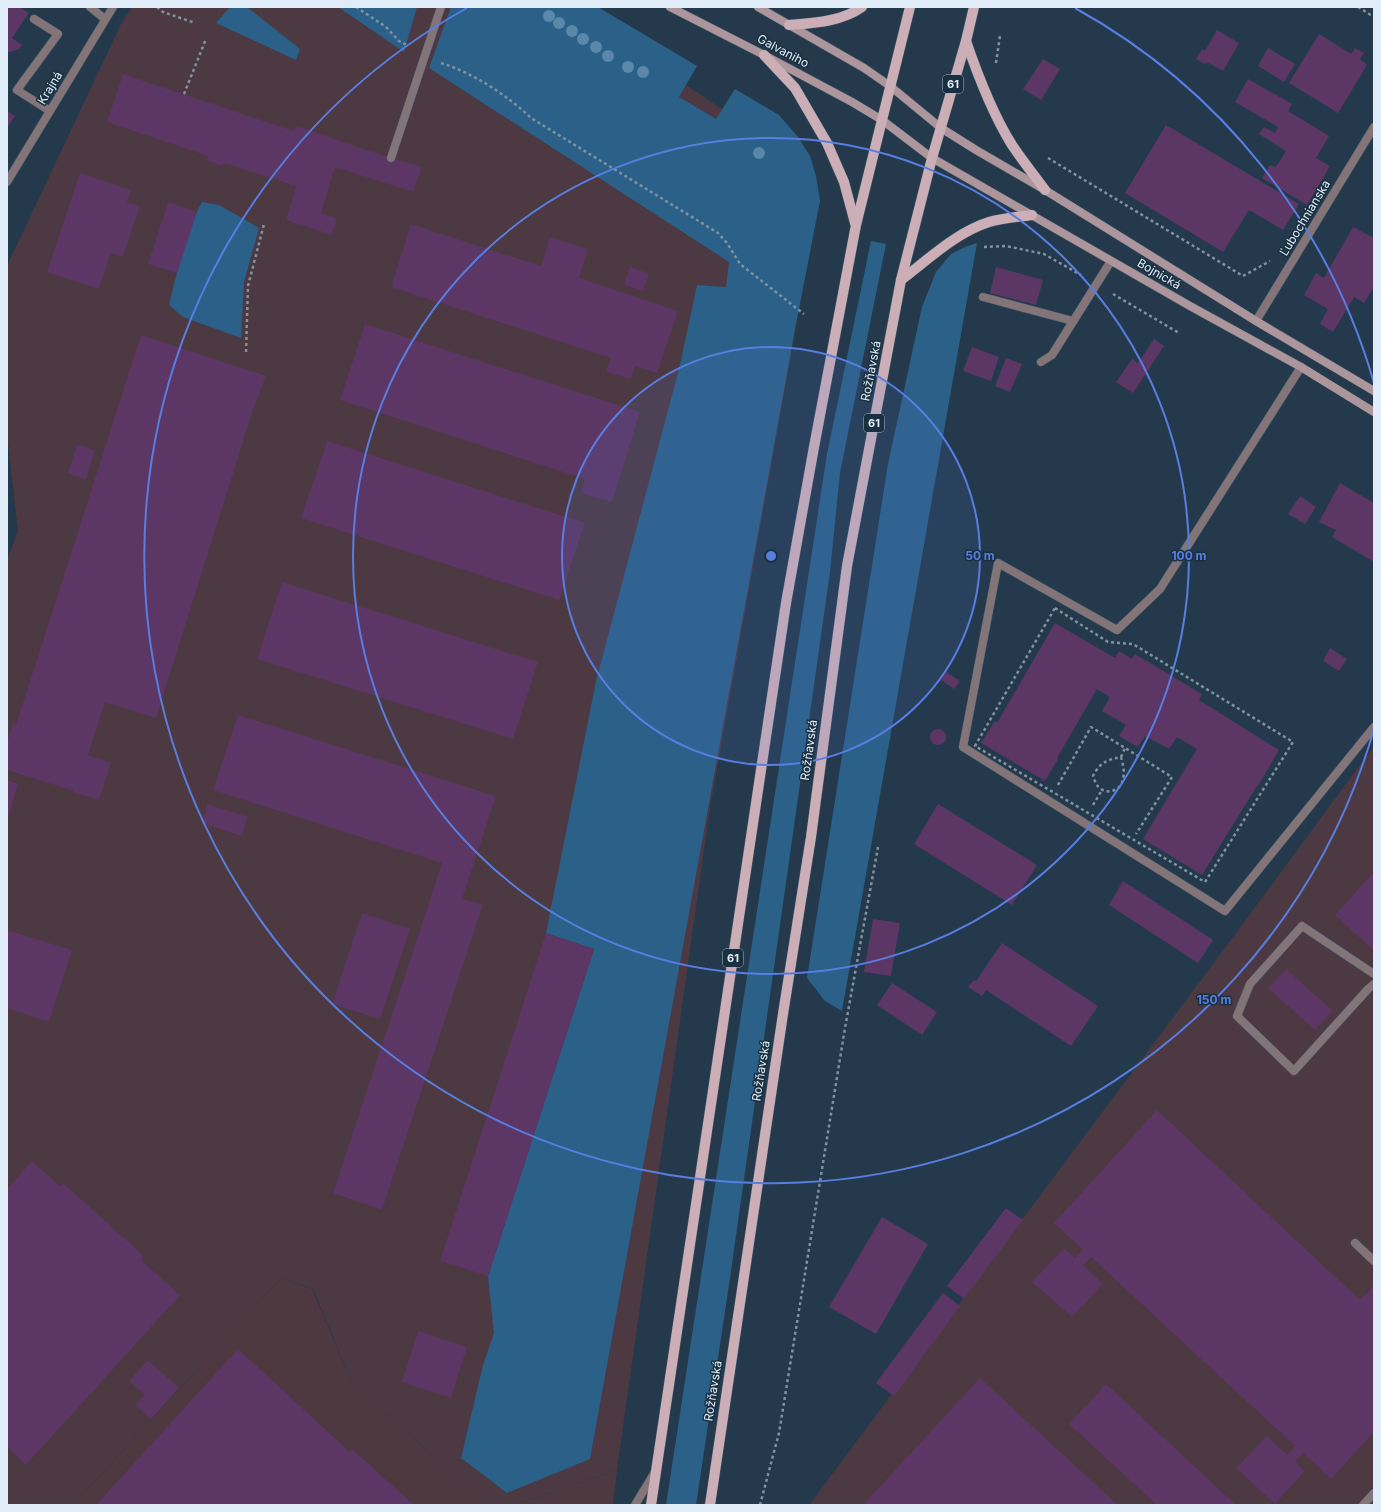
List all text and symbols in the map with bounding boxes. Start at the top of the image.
street label: Galvaniho [755,31,812,70]
street label: Krajná [34,68,65,107]
road number: 61 [943,75,963,93]
street label: Ľubochnianska [1276,177,1333,258]
street label: Bojnická [1135,255,1184,292]
street label: Rožňavská [857,339,884,402]
road number: 61 [864,414,884,432]
text: 50 m [965,548,995,563]
text: 100 m [1171,548,1207,563]
centre of rings [764,549,778,563]
street label: Rožňavská [797,719,820,781]
road number: 61 [723,949,743,967]
text: 150 m [1197,992,1231,1007]
street label: Rožňavská [748,1040,773,1102]
street label: Rožňavská [700,1360,725,1422]

